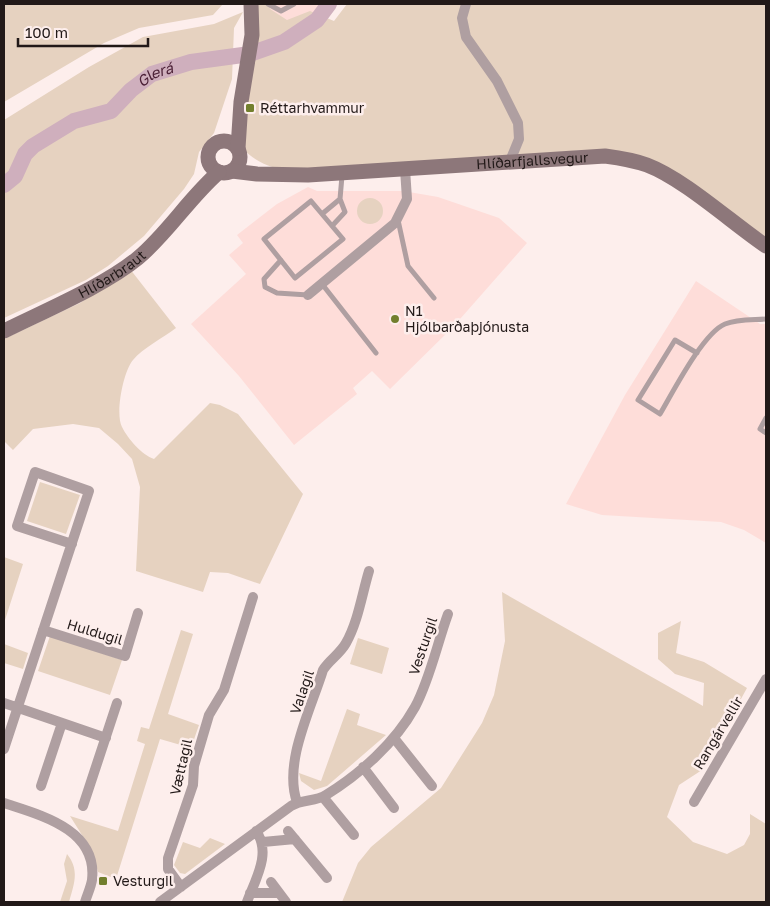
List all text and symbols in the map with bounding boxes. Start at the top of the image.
scale bar [18,15,148,47]
text: 100 m [25,23,68,41]
water label: Glerá [133,58,176,90]
place label: Réttarhvammur [260,99,365,116]
marker: Réttarhvammur [244,102,256,114]
street label: Hlíðarfjallsvegur [476,148,589,172]
street label: Hlíðarbraut [75,246,149,302]
place label: N1 Hjólbarðaþjónusta [405,302,529,335]
marker: N1 Hjólbarðaþjónusta [389,313,401,325]
street label: Huldugil [65,615,125,648]
street label: Vesturgil [405,615,440,677]
street label: Valagil [286,667,317,716]
street label: Rangárvellir [689,693,746,772]
street label: Vættagil [166,737,195,797]
place label: Vesturgil [113,872,173,889]
marker: Vesturgil [97,875,109,887]

